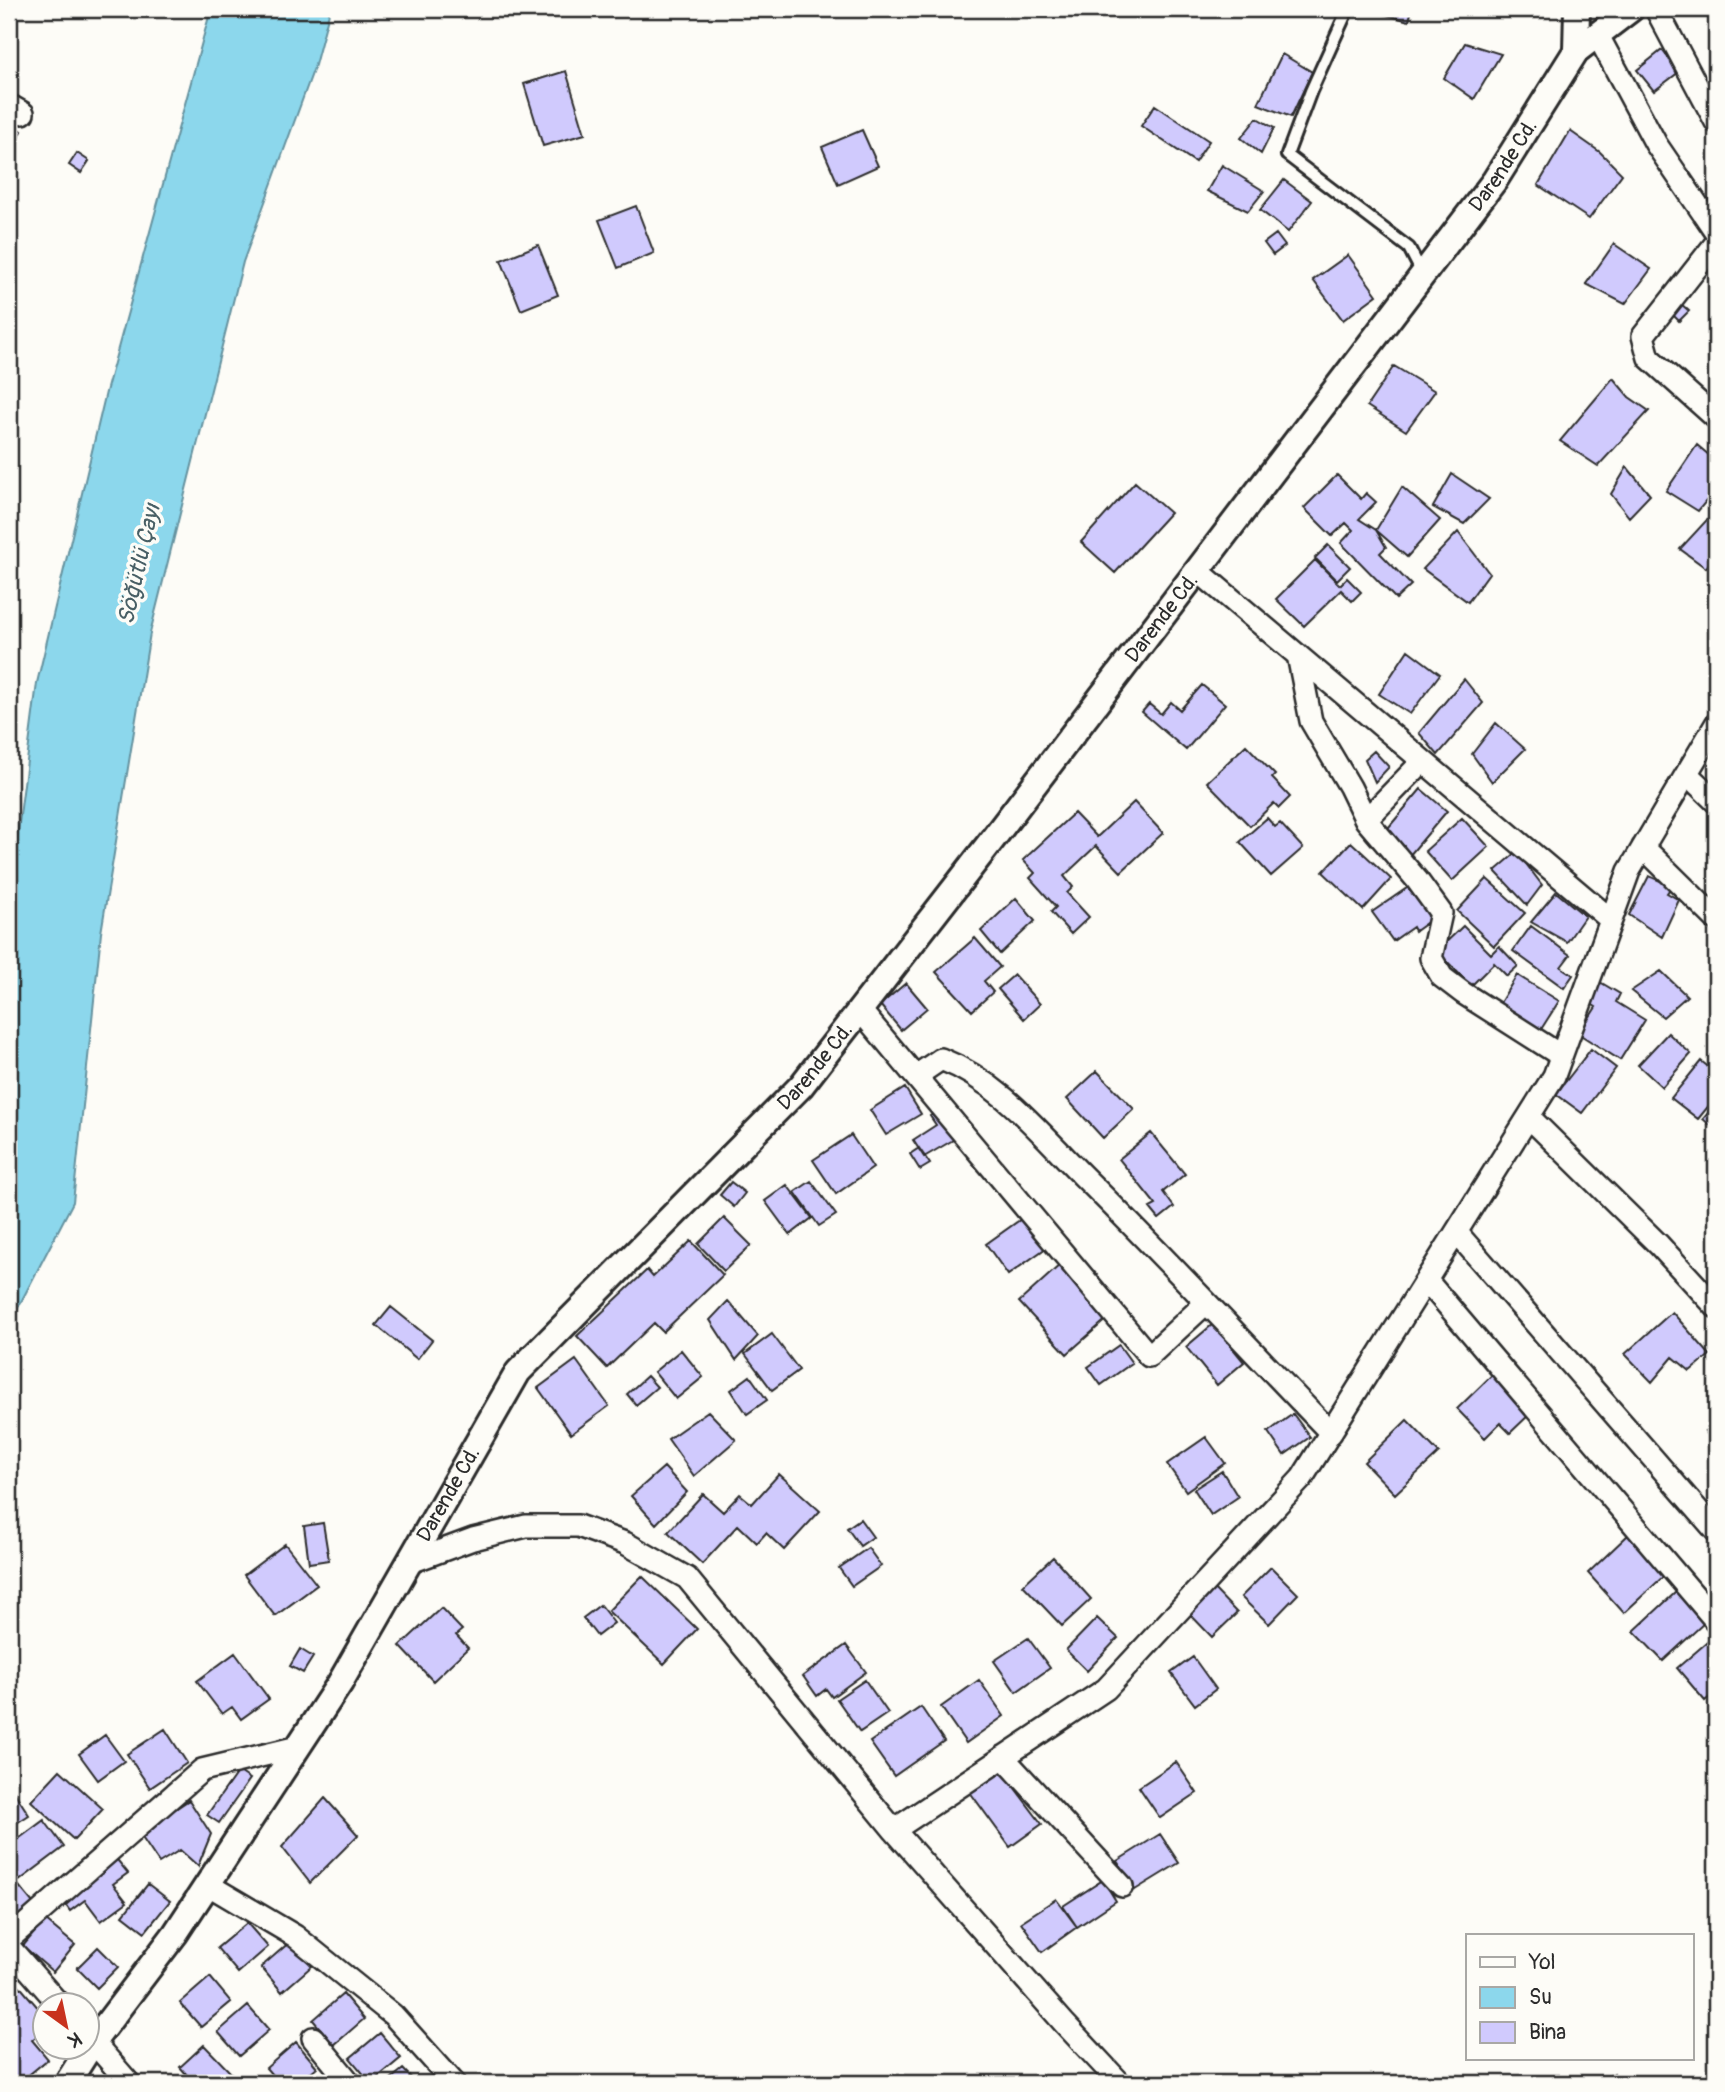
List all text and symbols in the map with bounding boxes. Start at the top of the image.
street label: Darende Cd. [1462,114,1543,217]
water label: Söğütlü Çayı [111,499,167,627]
street label: Darende Cd. [1119,568,1204,668]
street label: Darende Cd. [771,1017,858,1116]
street label: Darende Cd. [410,1442,486,1547]
legend [1466,1934,1694,2060]
text: Yol [1528,1949,1556,1976]
text: Su [1529,1984,1552,2011]
north arrow [32,1990,102,2060]
text: Bina [1529,2019,1566,2046]
text: K [63,2026,86,2053]

